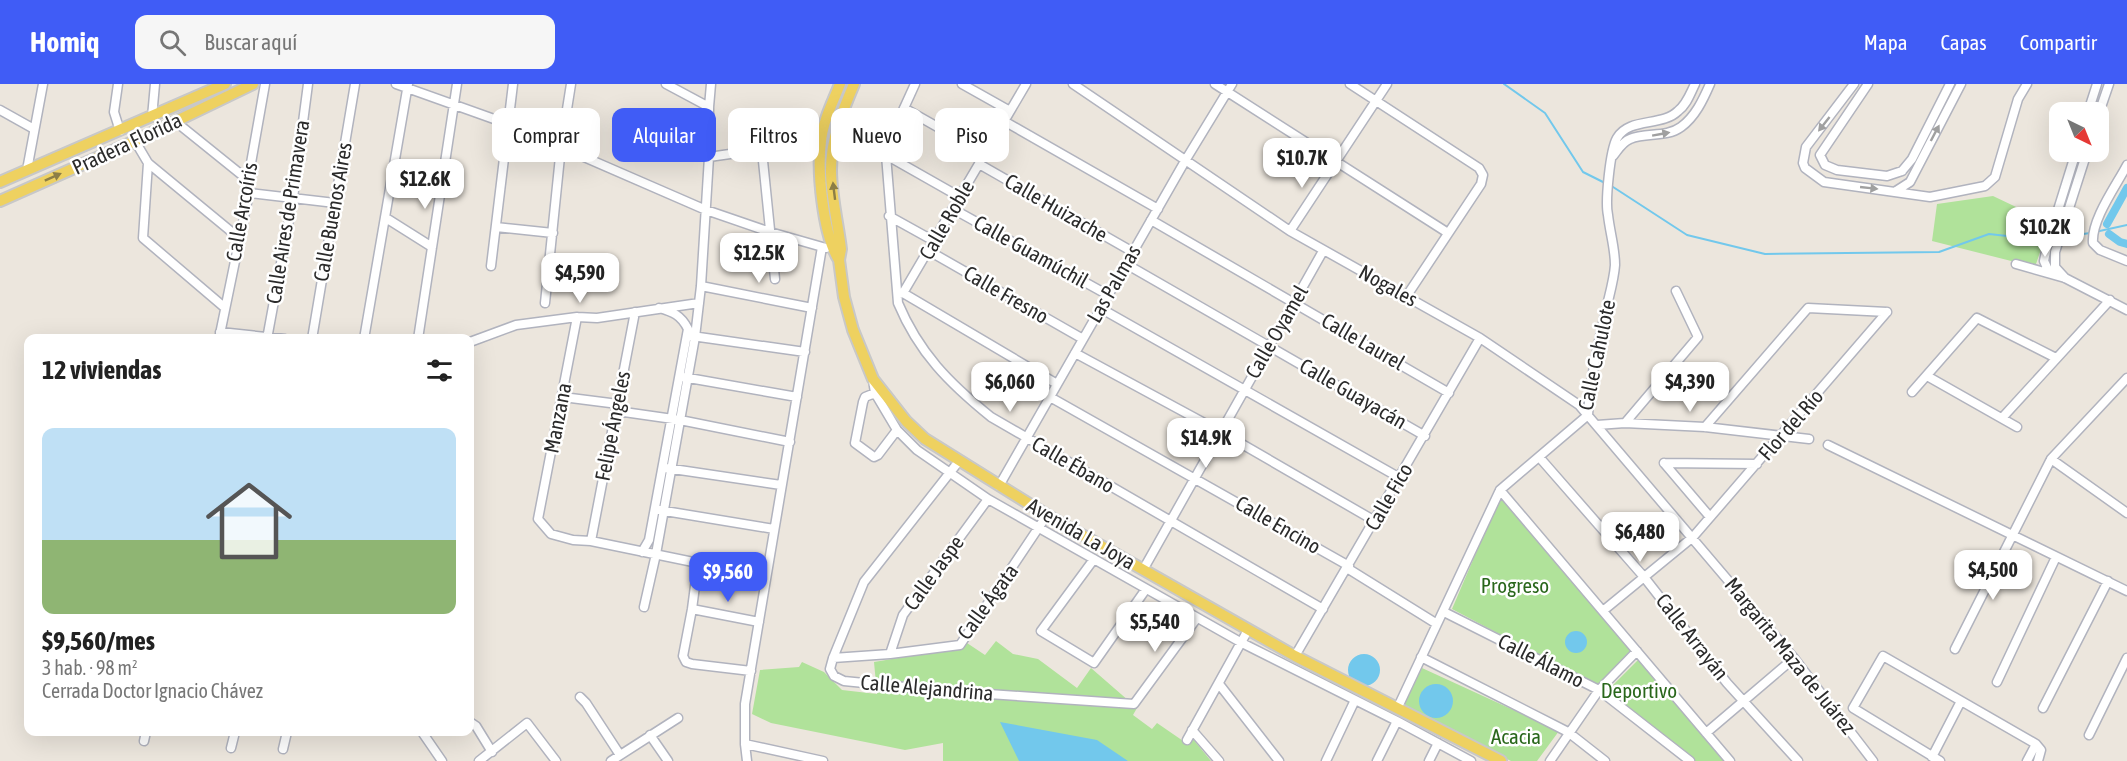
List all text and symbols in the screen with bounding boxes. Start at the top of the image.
search box [135,15,555,69]
text: Homiq [30,26,99,58]
icon: search [156,26,189,59]
text: Buscar aquí [204,29,297,55]
text: Mapa [1864,30,1907,54]
text: Capas [1940,30,1987,54]
text: Compartir [2020,30,2097,54]
north arrow [2049,102,2109,162]
map controls [2049,102,2109,162]
street label: Pradera Florida [68,107,185,179]
chip: Comprar [492,108,600,162]
chip: Alquilar [612,108,716,162]
chip: Filtros [728,108,819,162]
chip: Nuevo [831,108,923,162]
chip: Piso [935,108,1009,162]
one-way arrow [1818,117,1830,132]
street label: Calle Aires de Primavera [261,118,313,305]
one-way arrow [1930,124,1940,142]
one-way arrow [1651,129,1670,138]
pin: $10.7K [1253,138,1351,189]
street label: Calle Buenos Aires [308,140,356,283]
text: $10.7K [1277,146,1327,169]
pin: $12.6K [376,159,474,210]
street label: Calle Arcoíris [221,161,262,263]
text: $12.6K [400,167,450,190]
street label: Calle Huizache [1001,168,1112,246]
one-way arrow [45,173,62,182]
street label: Calle Roble [914,175,978,264]
one-way arrow [829,182,839,201]
one-way arrow [1860,183,1879,193]
pin: $10.2K [1996,207,2094,258]
street label: Calle Guamúchil [970,210,1093,293]
text: $10.2K [2020,215,2070,238]
pin: $12.5K [710,233,808,284]
street label: Las Palmas [1081,240,1145,327]
text: $12.5K [734,241,784,264]
pin: $4,590 [531,253,629,304]
street label: Nogales [1355,259,1422,311]
street label: Calle Fresno [960,260,1053,328]
text: $4,590 [555,261,605,284]
street label: Calle Oyamel [1240,280,1313,382]
street label: Calle Cahulote [1573,297,1619,412]
street label: Calle Laurel [1318,308,1410,375]
street label: Calle Guayacán [1296,353,1411,433]
icon: filters [423,354,456,387]
text: 12 viviendas [42,355,161,385]
pin: $6,060 [961,362,1059,413]
pin: $4,390 [1641,362,1739,413]
street label: Felipe Ángeles [590,369,634,483]
text: $6,060 [985,370,1035,393]
text: $4,390 [1665,370,1715,393]
street label: Manzana [538,381,576,455]
street label: Flor del Río [1753,384,1827,465]
pin: $14.9K [1157,418,1255,469]
text: $14.9K [1181,426,1231,449]
street label: Calle Ébano [1028,431,1119,497]
street label: Calle Fico [1359,459,1417,534]
icon: home [195,467,303,575]
street label: Calle Encino [1232,490,1325,558]
street label: Avenida La Joya [1023,492,1140,574]
pin: $6,480 [1591,512,1689,563]
text: $6,480 [1615,520,1665,543]
street label: Calle Jaspe [898,531,968,614]
pin: $4,500 [1944,550,2042,601]
pin: $9,560 [679,552,777,603]
text: $4,500 [1968,558,2018,581]
street label: Calle Ágata [952,559,1022,644]
text: $9,560 [703,560,753,583]
park label: Progreso [1481,573,1549,597]
street label: Margarita Maza de Juárez [1720,573,1861,739]
street label: Calle Arrayán [1652,588,1734,684]
pin: $5,540 [1106,602,1204,653]
text: $5,540 [1130,610,1180,633]
text: $9,560/mes [42,626,155,656]
street label: Calle Álamo [1495,628,1588,692]
text: 3 hab. · 98 m² [42,656,137,679]
street label: Calle Alejandrina [860,669,995,705]
park label: Deportivo [1601,678,1677,702]
text: Cerrada Doctor Ignacio Chávez [42,679,263,702]
park label: Acacia [1491,724,1541,748]

